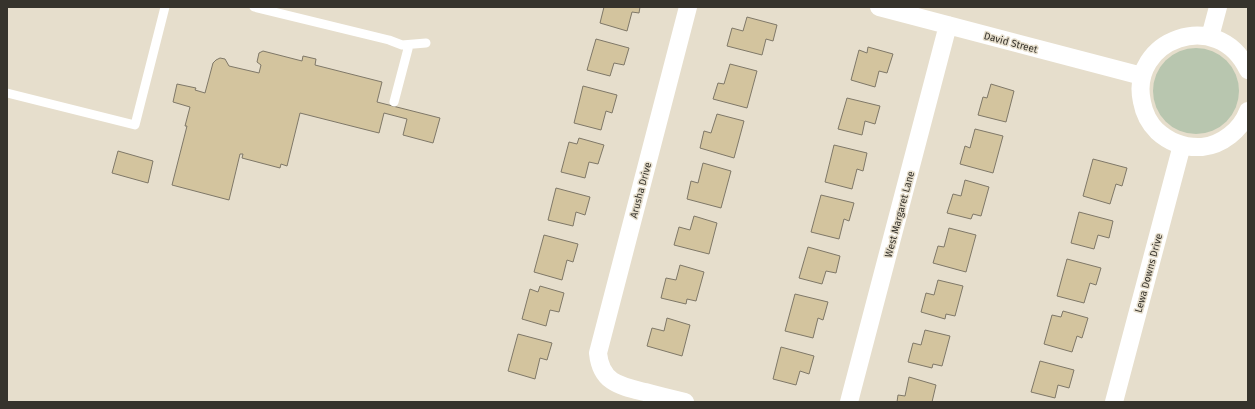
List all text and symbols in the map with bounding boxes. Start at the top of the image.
street label: David Street [983,30,1039,56]
street label: Arusha Drive [628,161,654,220]
street label: West Margaret Lane [883,170,917,259]
street label: Lewa Downs Drive [1133,232,1165,314]

